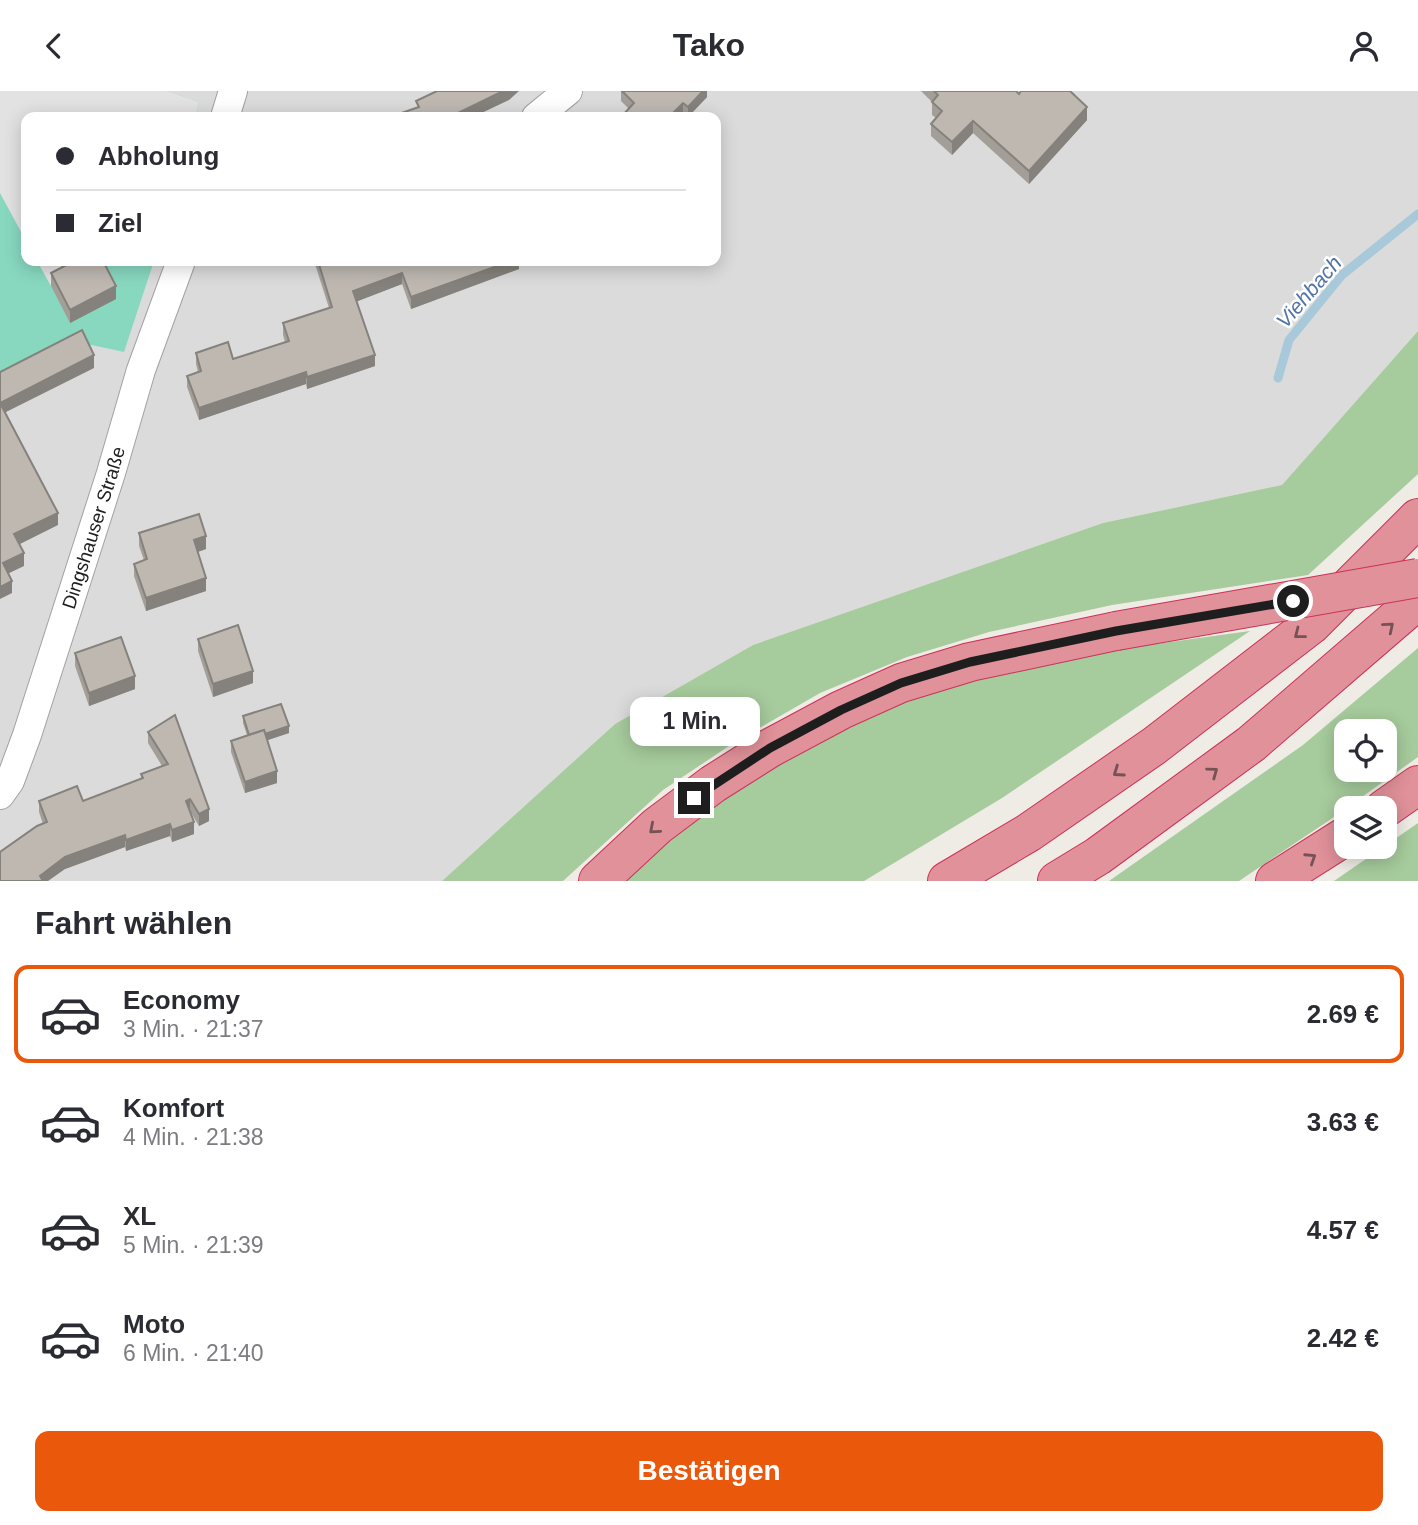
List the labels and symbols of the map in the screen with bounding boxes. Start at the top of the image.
water label: Viehbach [1271,251,1346,332]
street label: Dingshauser Straße [58,444,129,612]
route start [1277,585,1309,617]
one-way arrow [1381,623,1394,635]
one-way arrow [1294,626,1307,639]
callout: 1 Min. [629,697,759,745]
one-way arrow [1113,764,1126,776]
one-way arrow [1206,767,1218,780]
route end [678,782,710,814]
one-way arrow [650,821,663,833]
one-way arrow [1303,854,1316,867]

